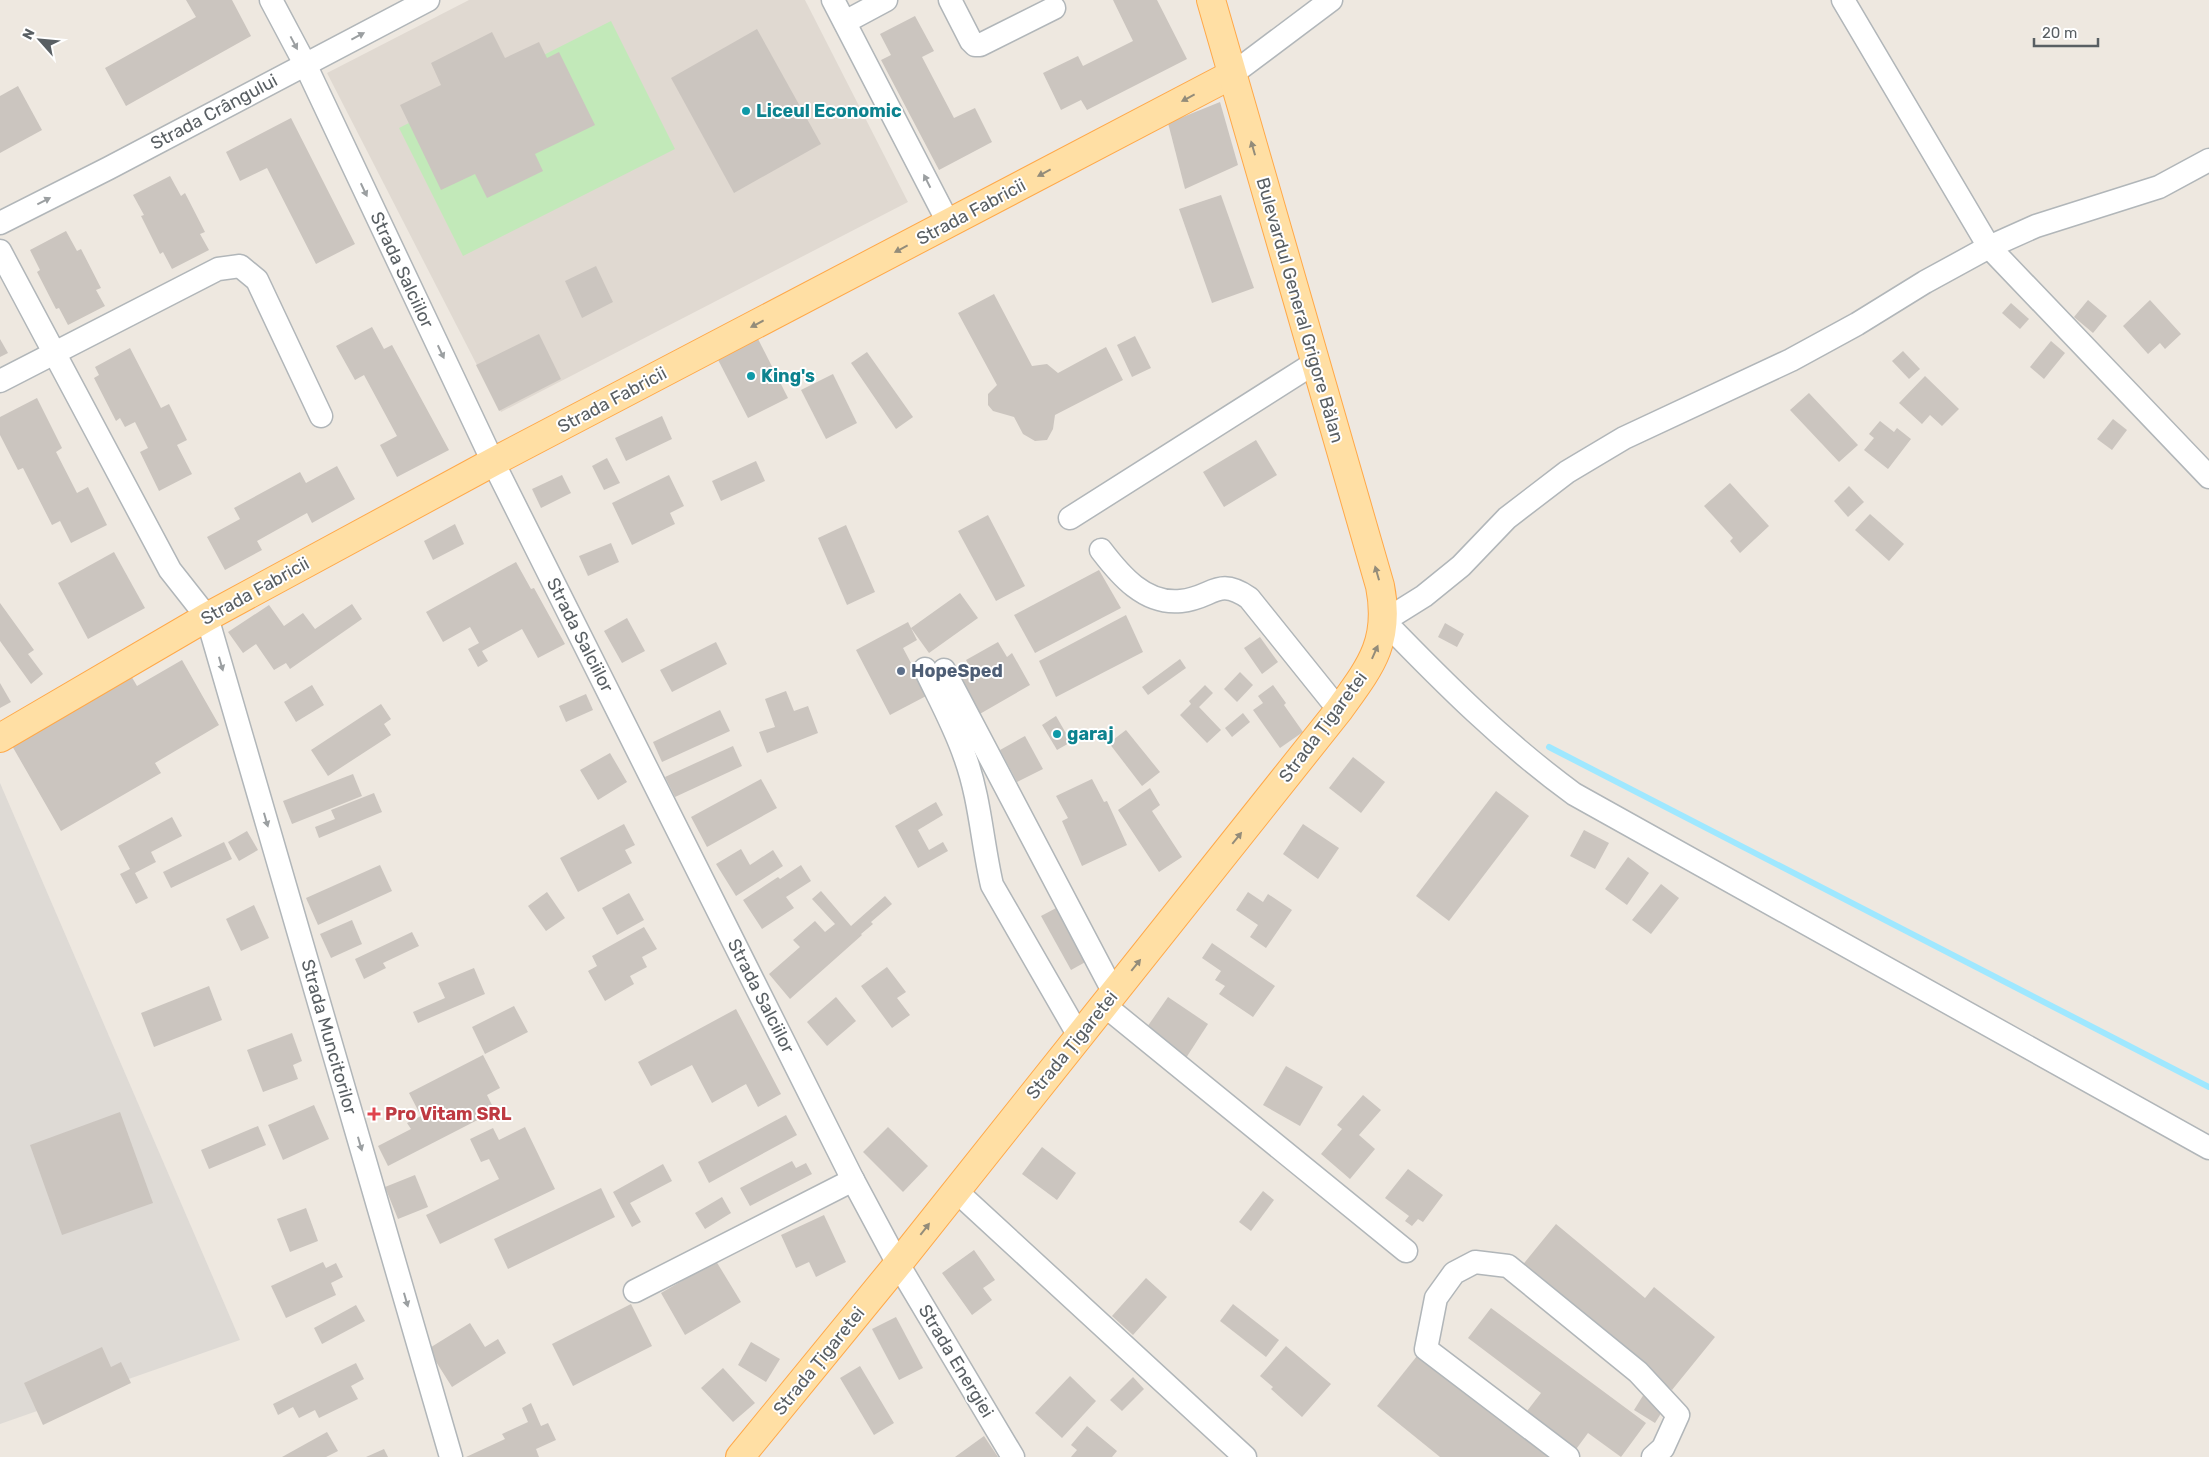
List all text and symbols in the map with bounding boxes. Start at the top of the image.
north arrow [15,15,65,65]
scale bar [2034,15,2098,47]
text: 20 m [2042,24,2077,42]
text: N [19,26,39,43]
one-way arrow [351,32,365,40]
one-way arrow [290,36,298,50]
street label: Strada Crângului [147,69,281,155]
one-way arrow [1181,94,1196,102]
place label: Liceul Economic [756,100,902,122]
marker: Liceul Economic [740,105,752,117]
one-way arrow [1249,141,1257,156]
one-way arrow [1037,169,1052,177]
one-way arrow [923,173,931,188]
street label: Strada Fabricii [913,174,1029,250]
street label: Bulevardul General Grigore Bălan [1252,175,1348,445]
one-way arrow [360,183,368,197]
one-way arrow [36,197,51,205]
street label: Strada Salciilor [365,208,439,332]
one-way arrow [893,245,908,253]
one-way arrow [750,320,764,328]
one-way arrow [437,345,445,359]
street label: Strada Fabricii [554,362,670,438]
place label: King's [761,365,815,387]
marker: King's [745,370,757,382]
street label: Strada Fabricii [197,552,313,630]
one-way arrow [1372,566,1380,581]
street label: Strada Salciilor [542,574,618,696]
one-way arrow [1372,645,1380,659]
one-way arrow [217,656,225,672]
place label: HopeSped [911,660,1003,682]
marker: HopeSped [895,665,907,677]
street label: Strada Țigaretei [1274,667,1372,787]
place label: garaj [1067,723,1114,745]
marker: garaj [1051,728,1063,740]
one-way arrow [263,813,271,828]
one-way arrow [1231,832,1242,845]
street label: Strada Salciilor [723,935,799,1057]
street label: Strada Muncitorilor [296,957,362,1117]
one-way arrow [1130,959,1141,972]
street label: Strada Țigaretei [1022,986,1122,1104]
place label: Pro Vitam SRL [385,1103,512,1125]
marker: Pro Vitam SRL [367,1107,381,1121]
one-way arrow [357,1137,365,1152]
one-way arrow [920,1223,931,1236]
one-way arrow [402,1293,410,1308]
street label: Strada Energiei [914,1300,998,1422]
street label: Strada Țigaretei [769,1302,869,1420]

